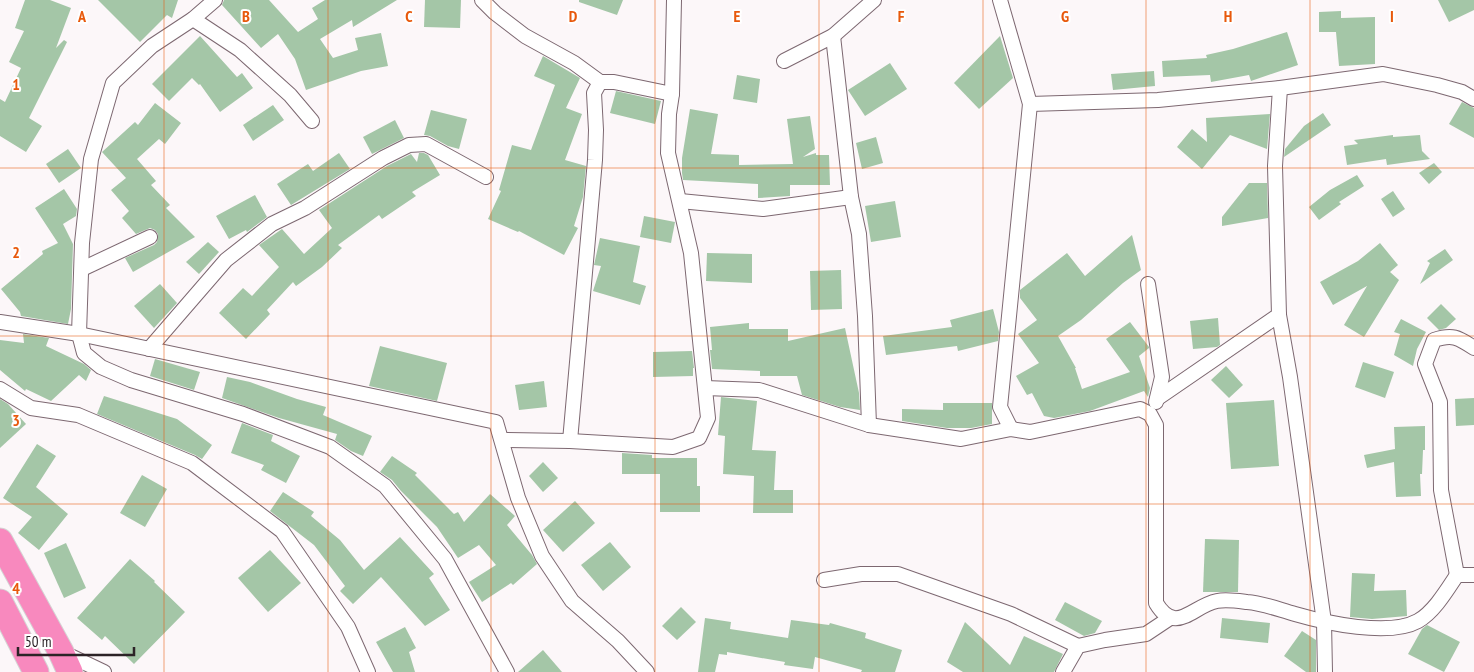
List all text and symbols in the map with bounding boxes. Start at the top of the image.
text: A [77,6,87,26]
text: B [242,6,250,26]
text: C [405,6,413,26]
text: D [569,6,578,26]
text: E [734,6,741,26]
text: F [898,6,905,26]
text: G [1061,6,1069,26]
text: H [1224,6,1232,26]
text: I [1390,6,1394,26]
text: 1 [12,74,20,94]
text: 2 [12,242,20,262]
text: 3 [12,410,20,430]
text: 4 [12,578,20,598]
scale bar [18,624,134,656]
text: 50 m [25,632,51,651]

